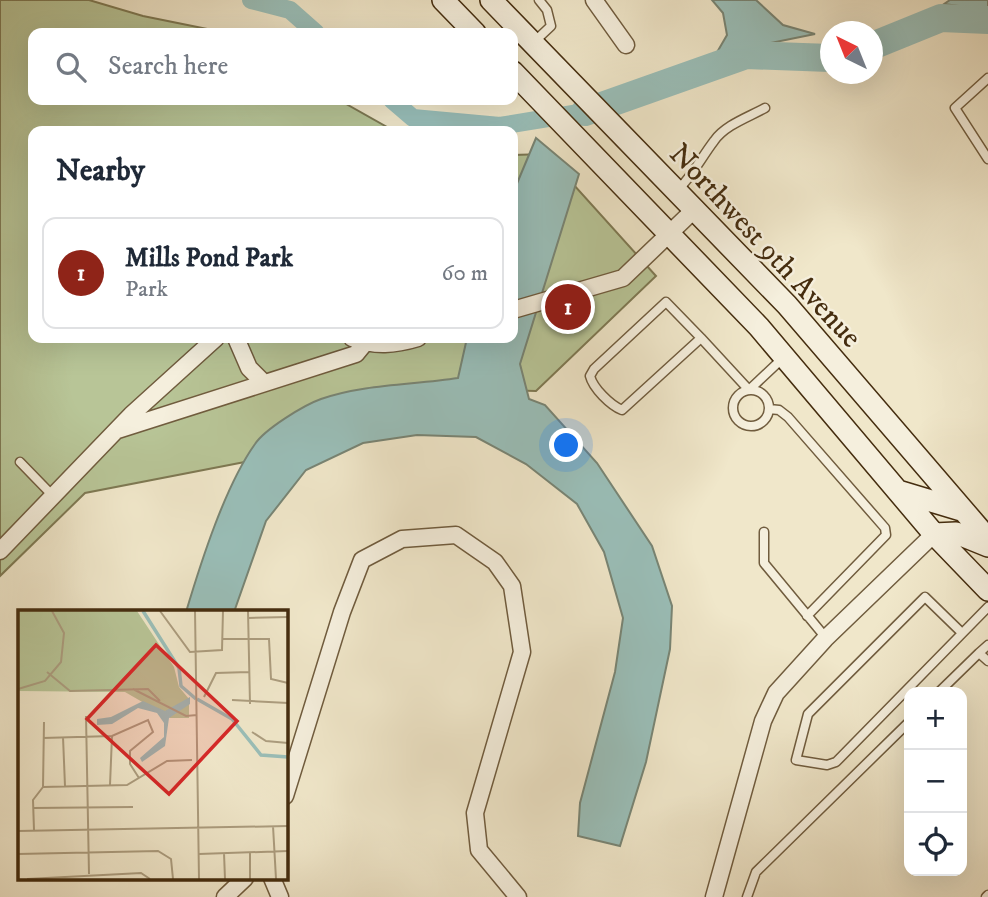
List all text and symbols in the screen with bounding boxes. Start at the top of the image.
north arrow [820,21,883,84]
search box [28,28,518,105]
icon: search [52,48,90,86]
text: Search here [108,50,228,83]
street label: Northwest 9th Avenue [661,136,869,356]
text: Nearby [56,153,145,190]
text: Mills Pond Park [125,242,293,275]
text: 1 [77,259,85,288]
text: 60 m [441,259,488,288]
text: Park [125,275,168,304]
pin: 1 [545,281,591,333]
your location [549,428,583,462]
inset map [18,610,287,880]
map controls [904,687,967,876]
button: + [904,687,967,750]
button: − [904,750,967,813]
button: locate [904,813,967,876]

